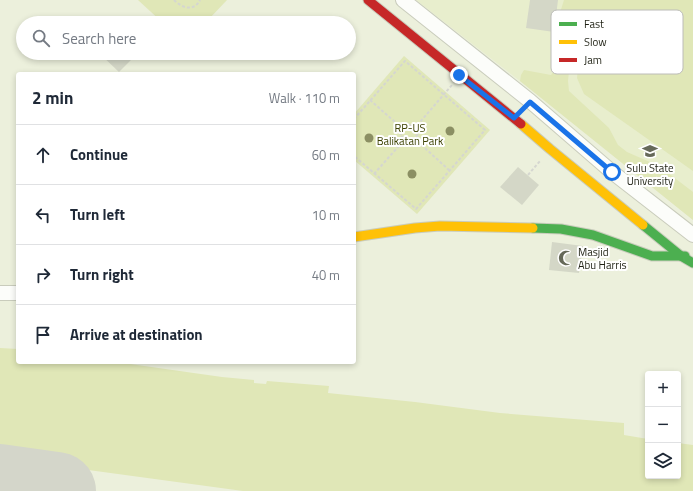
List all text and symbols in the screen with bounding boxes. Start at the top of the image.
legend [551,10,683,74]
search box [16,16,356,60]
text: Fast [584,16,604,32]
icon: search [30,27,52,49]
text: Search here [62,27,136,50]
text: Slow [584,34,607,50]
text: Jam [584,52,602,68]
route end [450,66,468,84]
text: 2 min [32,85,73,111]
text: Walk · 110 m [269,88,340,108]
park label: RP-US Balikatan Park [377,120,444,149]
school or university icon: Sulu State University [641,142,659,160]
text: Continue [70,143,128,166]
icon: ahead [32,144,54,166]
text: 60 m [312,145,340,165]
place label: Sulu State University [626,160,674,189]
route start [603,163,621,181]
text: Turn left [70,203,125,226]
icon: left [32,204,54,226]
text: 10 m [312,205,340,225]
place label: Masjid Abu Harris [578,244,627,273]
mosque icon: Masjid Abu Harris [557,249,575,267]
text: Turn right [70,263,134,286]
icon: right [32,264,54,286]
text: 40 m [312,265,340,285]
text: Arrive at destination [70,323,203,346]
icon: arrive [32,324,54,346]
map controls [645,371,681,479]
button: + [645,371,681,407]
button: − [645,407,681,443]
button: layers [645,443,681,479]

